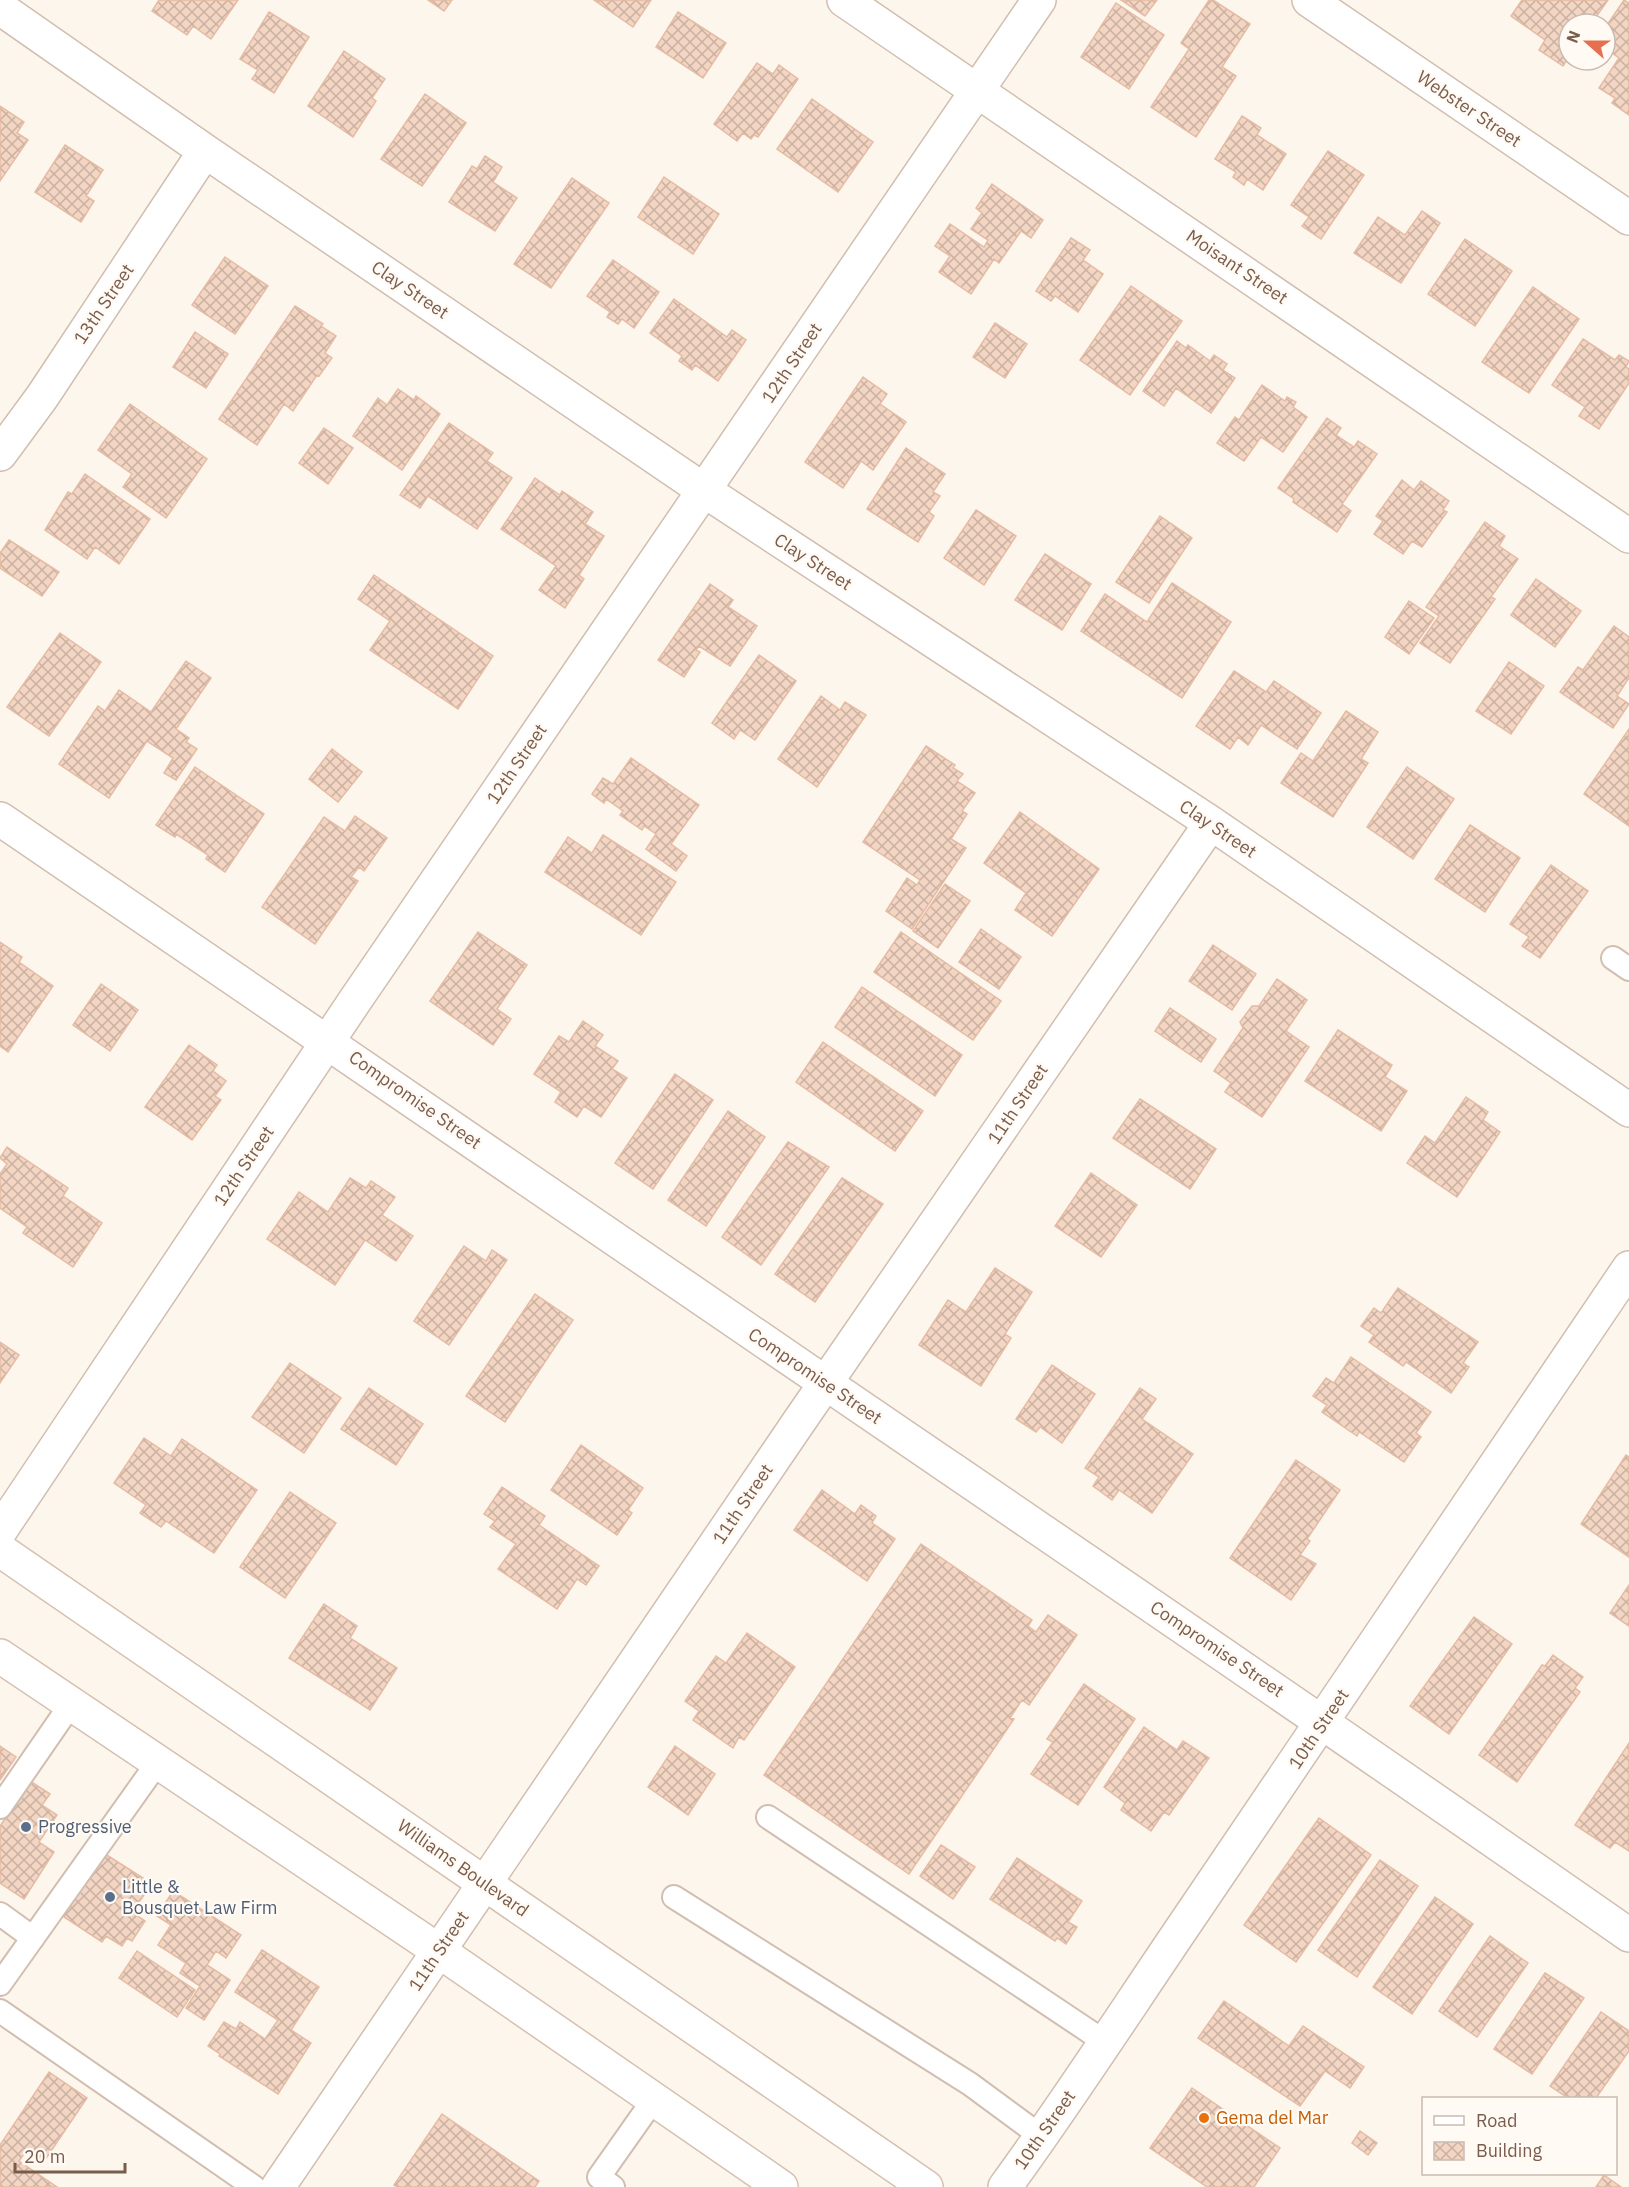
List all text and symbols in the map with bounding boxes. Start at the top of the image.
north arrow [1557,12,1617,72]
text: N [1562,28,1584,46]
street label: Webster Street [1413,65,1526,152]
street label: Moisant Street [1182,224,1293,309]
street label: Clay Street [367,255,453,324]
street label: 13th Street [68,259,139,348]
street label: 12th Street [756,318,827,407]
street label: Clay Street [770,528,857,595]
street label: 12th Street [481,719,552,808]
street label: Clay Street [1175,794,1261,863]
street label: Compromise Street [345,1045,486,1154]
street label: 11th Street [982,1059,1053,1148]
street label: 12th Street [208,1121,279,1210]
street label: Compromise Street [744,1322,887,1429]
street label: 11th Street [707,1459,778,1548]
street label: Compromise Street [1146,1595,1289,1702]
street label: 10th Street [1283,1684,1354,1773]
street label: Williams Boulevard [393,1814,533,1921]
place label: Progressive [38,1815,132,1838]
marker: Progressive [19,1820,33,1834]
place label: Little & Bousquet Law Firm [122,1875,277,1919]
marker: Little & Bousquet Law Firm [103,1890,117,1904]
street label: 11th Street [403,1906,474,1995]
street label: 10th Street [1009,2086,1080,2174]
legend [1422,2097,1617,2175]
place label: Gema del Mar [1216,2106,1329,2129]
text: Road [1476,2109,1517,2132]
marker: Gema del Mar [1197,2111,1211,2125]
scale bar [15,2136,124,2174]
text: Building [1476,2139,1543,2162]
text: 20 m [24,2145,66,2168]

